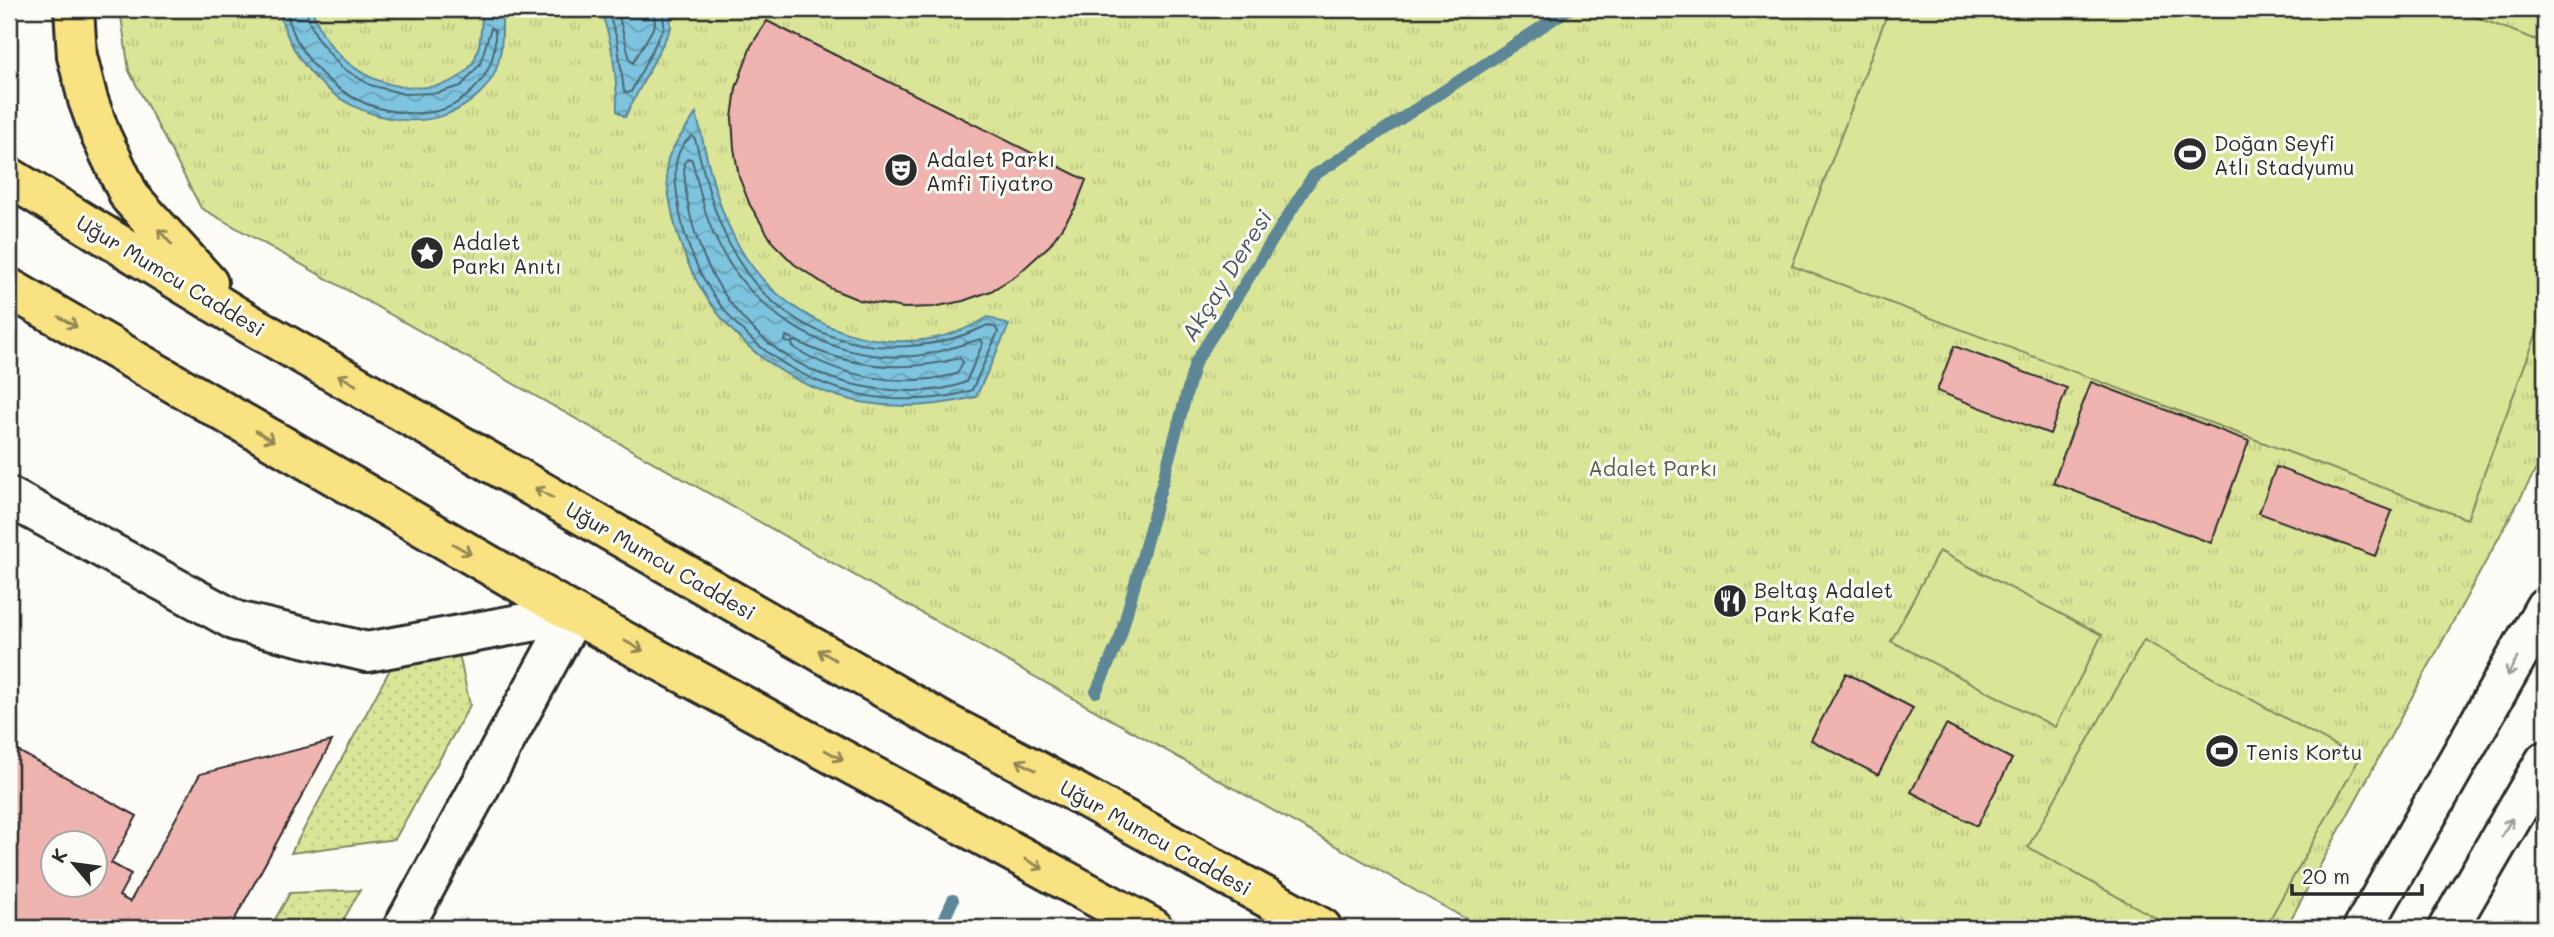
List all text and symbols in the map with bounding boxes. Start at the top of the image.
place label: Doğan Seyfi Atlı Stadyumu [2214,129,2355,180]
sports icon: Doğan Seyfi Atlı Stadyumu [2171,135,2209,173]
place label: Adalet Parkı Amfi Tiyatro [926,145,1055,196]
theatre icon: Adalet Parkı Amfi Tiyatro [882,151,920,189]
water label: Akçay Deresi [1174,204,1278,346]
street label: Uğur Mumcu Caddesi [72,208,270,342]
one-way arrow [157,228,173,246]
place label: Adalet Parkı Anıtı [452,228,562,279]
place icon: Adalet Parkı Anıtı [408,234,446,272]
one-way arrow [57,316,78,329]
one-way arrow [338,373,358,387]
one-way arrow [254,430,275,443]
park label: Adalet Parkı [1588,454,1718,481]
one-way arrow [535,486,555,500]
street label: Uğur Mumcu Caddesi [561,495,761,625]
one-way arrow [452,542,472,556]
place label: Beltaş Adalet Park Kafe [1754,576,1893,627]
restaurant icon: Beltaş Adalet Park Kafe [1711,582,1749,620]
one-way arrow [623,640,644,654]
one-way arrow [817,648,837,662]
one-way arrow [2505,656,2519,676]
sports icon: Tenis Kortu [2203,732,2241,770]
place label: Tenis Kortu [2246,738,2362,765]
one-way arrow [823,749,844,762]
one-way arrow [1016,758,1037,771]
street label: Uğur Mumcu Caddesi [1056,773,1256,901]
one-way arrow [2500,817,2514,837]
north arrow [38,828,108,898]
text: K [45,844,73,867]
scale bar [2292,853,2421,897]
one-way arrow [1023,858,1044,871]
text: 20 m [2302,862,2350,889]

